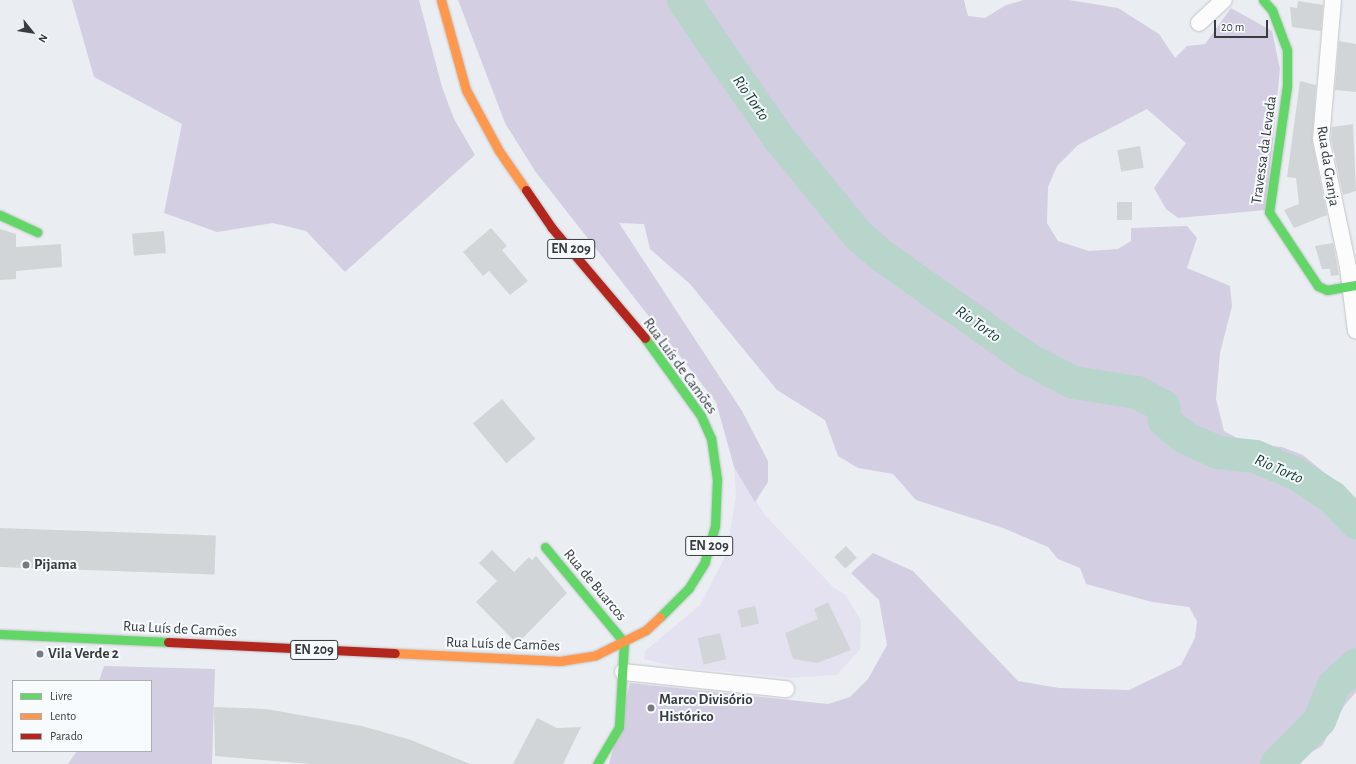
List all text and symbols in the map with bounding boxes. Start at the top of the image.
north arrow [12,12,52,52]
scale bar [1216,12,1270,38]
text: 20 m [1221,21,1244,33]
text: N [36,32,50,44]
water label: Rio Torto [729,72,773,124]
street label: Travessa da Levada [1247,95,1281,205]
street label: Rua da Granja [1313,125,1343,207]
road number: EN 209 [547,237,595,261]
water label: Rio Torto [952,302,1004,346]
street label: Rua Luís de Camões [639,315,721,417]
water label: Rio Torto [1252,450,1306,488]
road number: EN 209 [685,534,733,558]
street label: Rua de Buarcos [560,545,630,625]
place label: Pijama [34,556,77,574]
marker: Pijama [21,560,31,570]
street label: Rua Luís de Camões [123,617,237,641]
street label: Rua Luís de Camões [446,633,560,655]
road number: EN 209 [290,638,338,662]
place label: Vila Verde 2 [48,645,119,663]
marker: Vila Verde 2 [35,649,45,659]
legend [12,680,152,752]
text: Livre [50,690,72,702]
place label: Marco Divisório Histórico [659,690,753,725]
marker: Marco Divisório Histórico [646,703,656,713]
text: Lento [50,710,76,722]
text: Parado [50,730,83,742]

